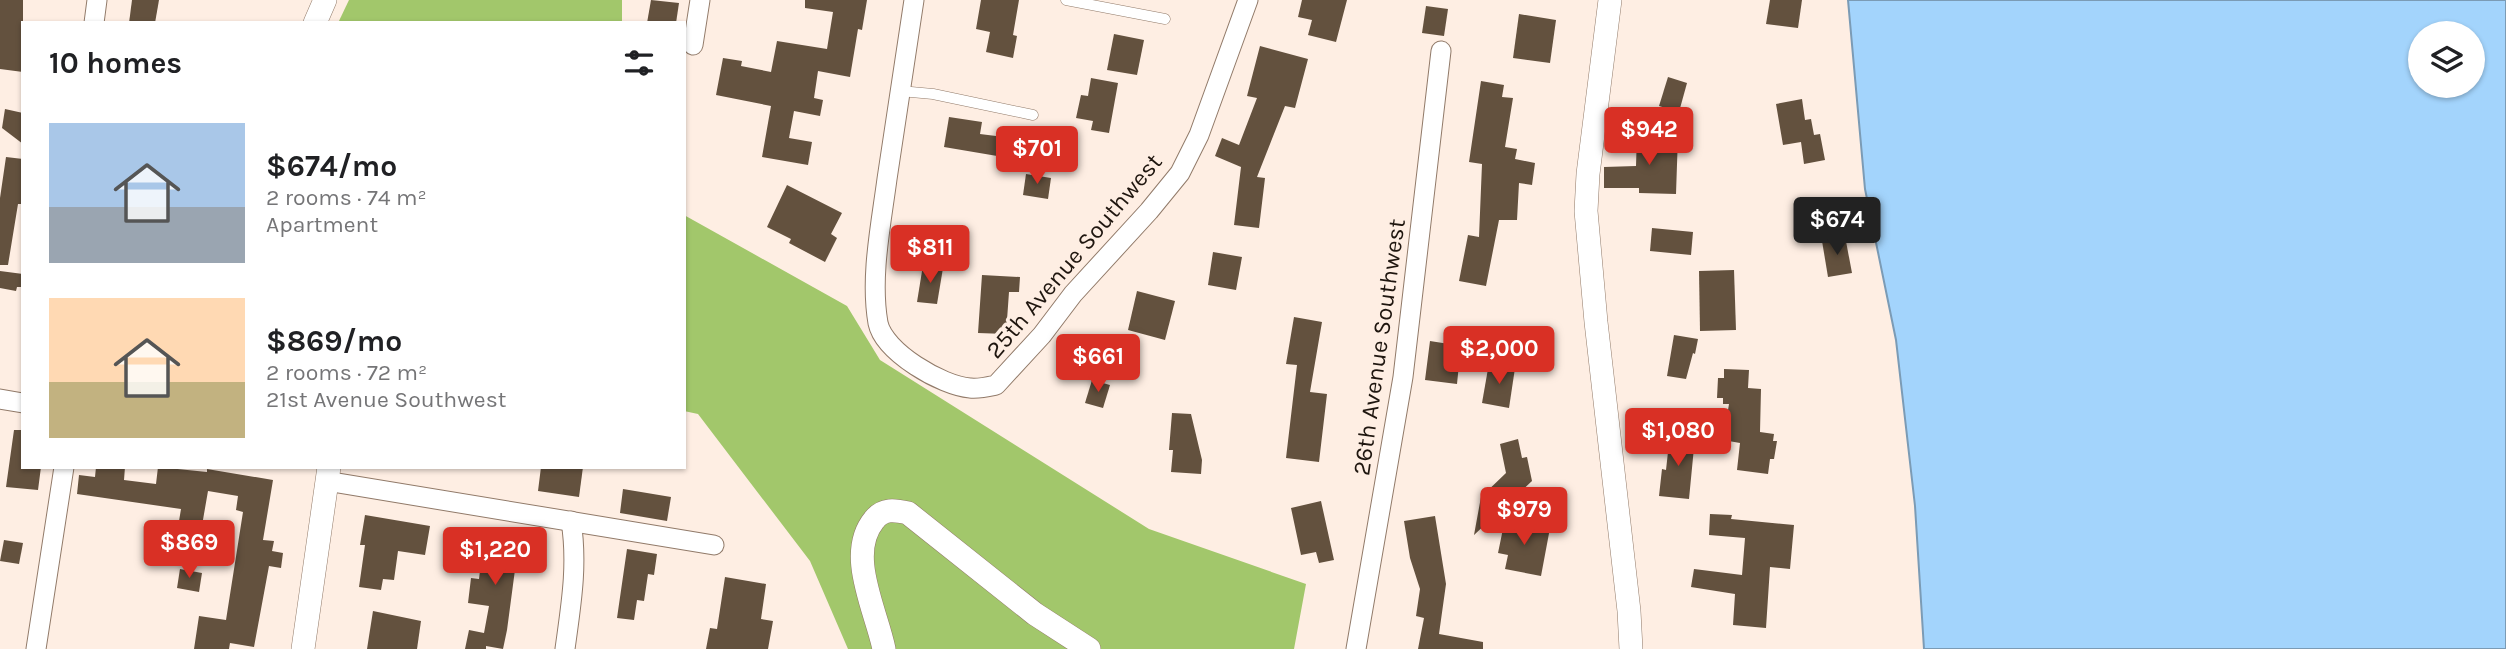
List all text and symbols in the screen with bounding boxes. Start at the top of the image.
map controls [2408,21,2485,98]
button: layers [2408,21,2485,98]
icon: filters [620,44,658,82]
text: 10 homes [49,45,182,81]
pin: $942 [1608,108,1690,167]
text: $942 [1620,116,1678,143]
pin: $701 [996,127,1078,186]
text: $701 [1012,135,1062,162]
text: $674/mo [266,148,397,184]
street label: 25th Avenue Southwest [980,148,1168,364]
icon: home [105,151,189,235]
text: 2 rooms · 74 m² [266,184,427,211]
pin: $674 [1796,198,1878,257]
text: $674 [1810,206,1864,233]
text: Apartment [266,211,378,238]
street label: 26th Avenue Southwest [1347,217,1411,477]
pin: $811 [889,226,971,285]
text: $811 [906,234,954,261]
text: $869/mo [266,323,402,359]
icon: home [105,326,189,410]
pin: $2,000 [1442,326,1556,386]
pin: $661 [1057,334,1139,394]
text: $2,000 [1459,335,1539,362]
text: $661 [1072,343,1124,370]
text: 2 rooms · 72 m² [266,359,427,386]
text: 21st Avenue Southwest [266,386,506,413]
pin: $1,080 [1621,408,1735,468]
text: $1,080 [1641,417,1715,444]
pin: $979 [1483,488,1565,547]
text: $979 [1496,496,1552,523]
pin: $869 [148,520,230,580]
pin: $1,220 [438,528,552,587]
text: $869 [160,529,218,556]
text: $1,220 [459,536,531,563]

